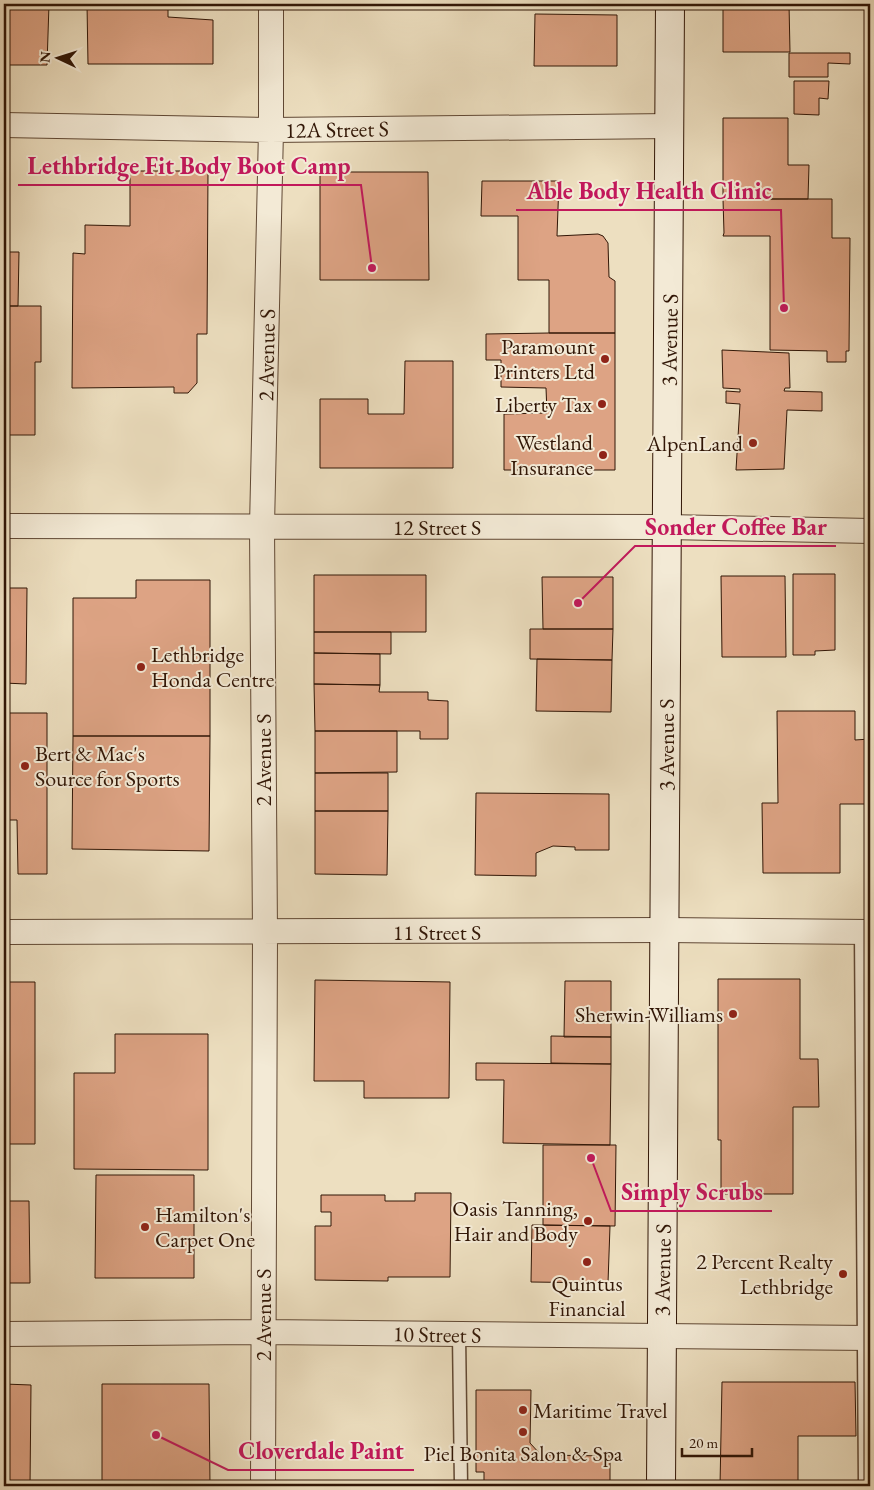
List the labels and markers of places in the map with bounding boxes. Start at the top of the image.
callout: Lethbridge Fit Body Boot Camp [18,146,361,185]
callout: Able Body Health Clinic [516,171,781,210]
place label: Paramount Printers Ltd [493,332,596,386]
marker: Paramount Printers Ltd [599,353,611,365]
place label: Liberty Tax [495,390,593,419]
marker: Liberty Tax [596,398,608,410]
place label: Westland Insurance [510,428,594,482]
place label: AlpenLand [646,429,744,458]
marker: AlpenLand [747,437,759,449]
marker: Westland Insurance [597,449,609,461]
callout: Sonder Coffee Bar [635,507,836,546]
place label: Lethbridge Honda Centre [151,640,275,694]
marker: Lethbridge Honda Centre [135,661,147,673]
place label: Bert & Mac's Source for Sports [35,739,180,793]
marker: Bert & Mac's Source for Sports [19,760,31,772]
place label: Sherwin-Williams [575,1000,723,1029]
marker: Sherwin-Williams [727,1008,739,1020]
callout: Simply Scrubs [611,1172,772,1211]
place label: Oasis Tanning, Hair and Body [452,1194,578,1248]
place label: Hamilton's Carpet One [155,1200,255,1254]
marker: Oasis Tanning, Hair and Body [582,1215,594,1227]
marker: Hamilton's Carpet One [139,1221,151,1233]
place label: 2 Percent Realty Lethbridge [696,1247,833,1301]
marker: Quintus Financial [581,1256,593,1268]
marker: 2 Percent Realty Lethbridge [837,1268,849,1280]
place label: Quintus Financial [548,1269,626,1323]
place label: Maritime Travel [533,1396,667,1425]
marker: Maritime Travel [517,1404,529,1416]
marker: Piel Bonita Salon & Spa [517,1426,529,1438]
callout: Cloverdale Paint [228,1431,414,1470]
place label: Piel Bonita Salon & Spa [424,1439,623,1468]

